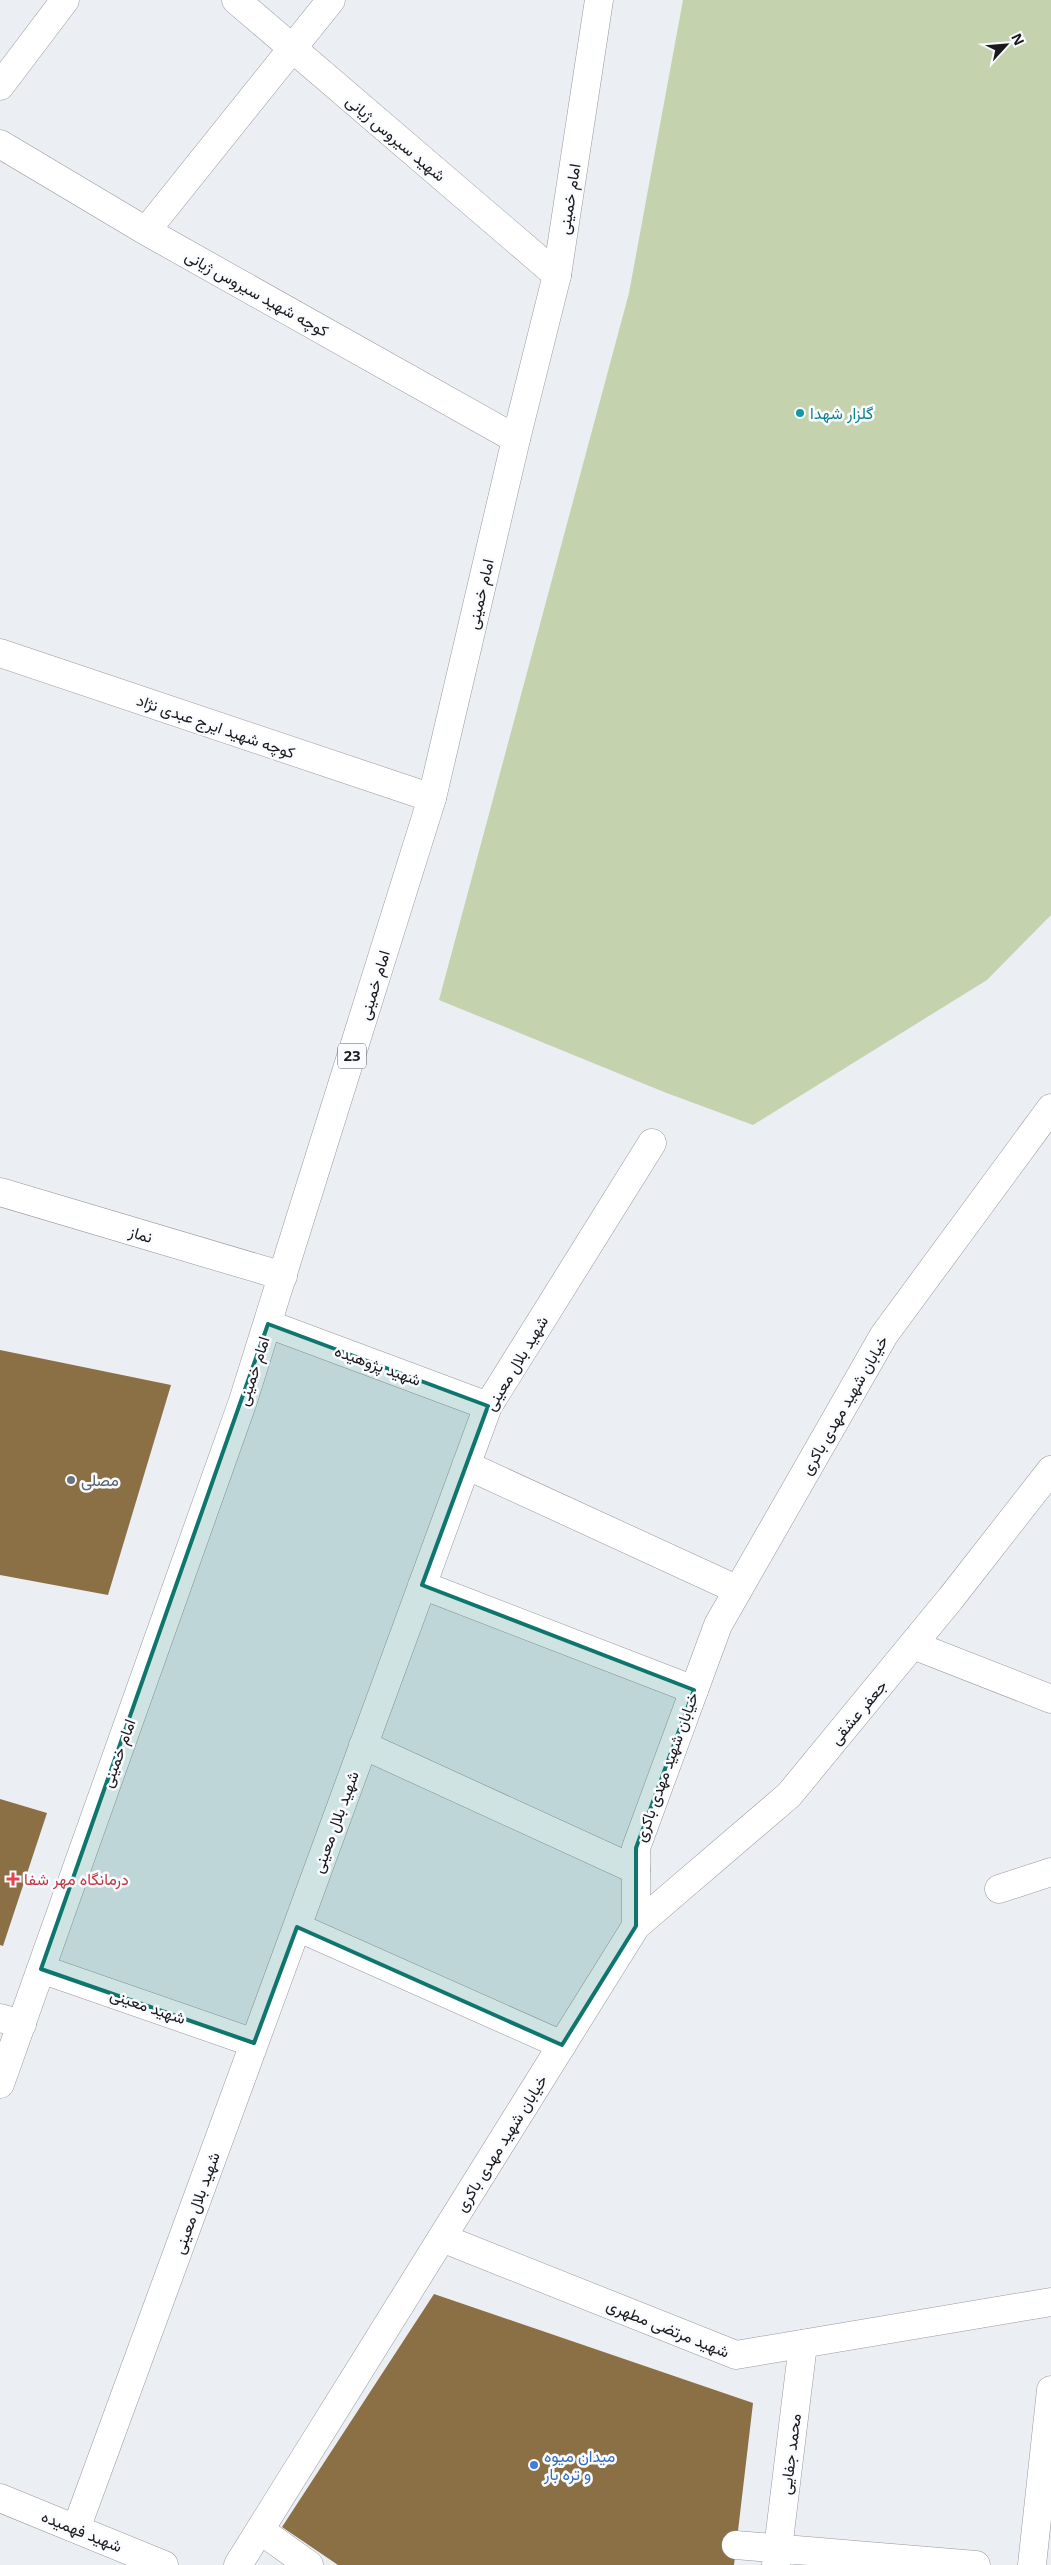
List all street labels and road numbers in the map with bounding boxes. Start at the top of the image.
street label: شهید سیروس ژیانی [342,90,450,186]
street label: امام خمینی [553,162,585,236]
street label: کوچه شهید سیروس ژیانی [181,244,333,343]
street label: امام خمینی [461,557,499,631]
street label: کوچه شهید ایرج عبدی نژاد [134,689,298,764]
street label: امام خمینی [353,948,395,1022]
road number: 23 [338,1044,366,1068]
street label: نماز [126,1220,155,1248]
street label: شهید بلال معینی [479,1311,553,1415]
street label: خیابان شهید مهدی باکری [795,1331,893,1479]
street label: امام خمینی [231,1334,275,1408]
street label: شهید پژوهیده [331,1339,424,1392]
street label: جعفر عشقی [824,1675,892,1749]
street label: خیابان شهید مهدی باکری [629,1689,703,1845]
street label: امام خمینی [95,1716,141,1790]
street label: شهید بلال معینی [306,1768,364,1876]
street label: شهید معینی [107,1983,189,2029]
street label: خیابان شهید مهدی باکری [450,2070,552,2216]
street label: شهید بلال معینی [167,2149,225,2257]
street label: شهید مرتضی مطهری [603,2293,733,2363]
street label: محمد جفایی [774,2412,806,2496]
street label: شهید فهمیده [38,2505,126,2557]

